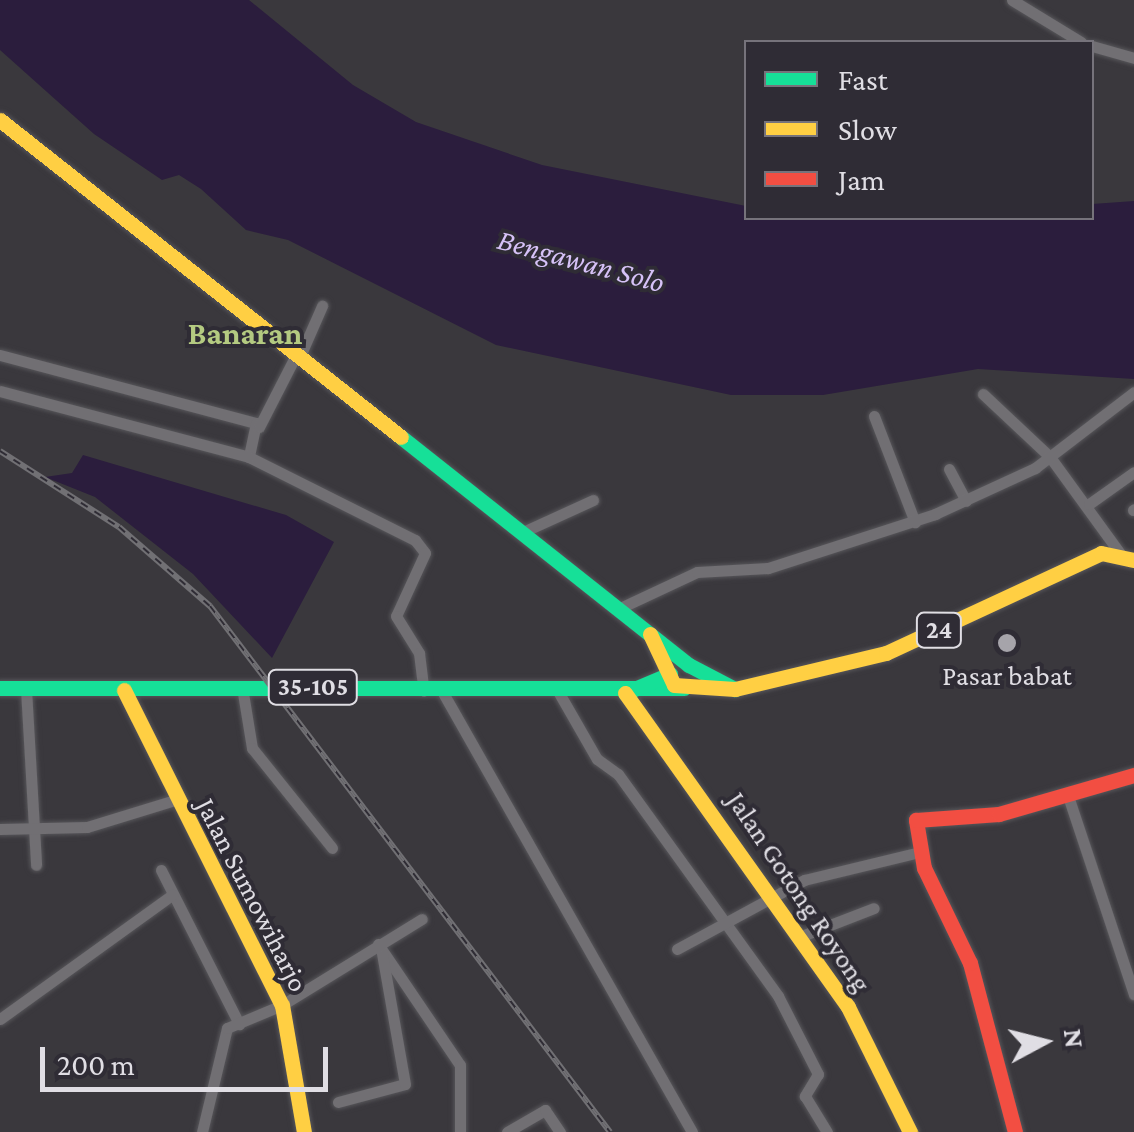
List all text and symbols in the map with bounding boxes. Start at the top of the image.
legend [744,40,1094,220]
text: Fast [838,63,888,96]
text: Slow [838,113,897,146]
text: Jam [838,163,885,196]
water label: Bengawan Solo [494,221,668,301]
district label: Banaran [188,314,302,352]
road number: 24 [914,610,964,650]
marker: Pasar babat [996,632,1018,654]
place label: Pasar babat [942,659,1072,693]
road number: 35-105 [266,667,360,707]
street label: Jalan Gotong Royong [720,785,878,999]
street label: Jalan Sumowiharjo [189,793,315,997]
north arrow [994,992,1094,1092]
scale bar [45,1027,332,1089]
text: N [1058,1027,1091,1050]
text: 200 m [57,1048,135,1081]

